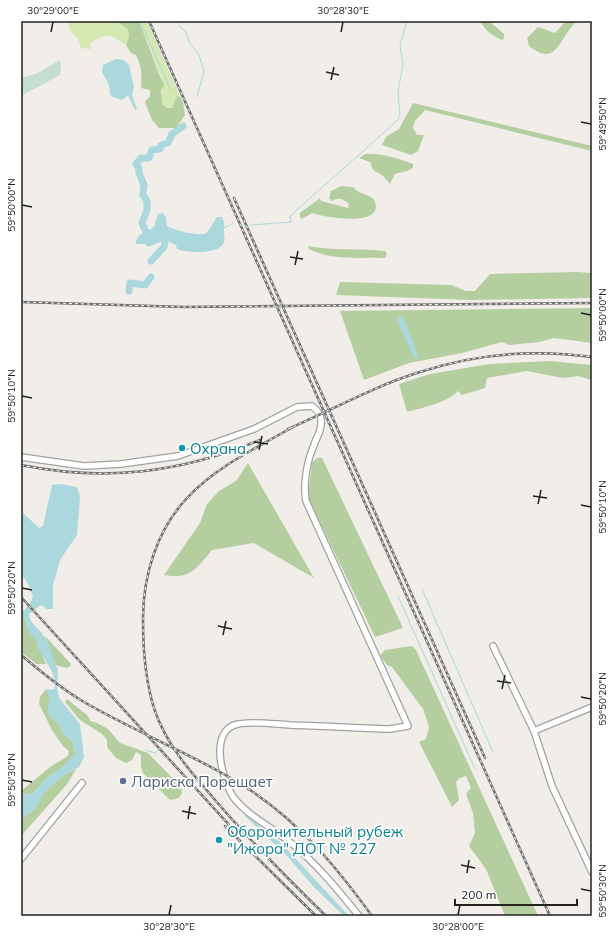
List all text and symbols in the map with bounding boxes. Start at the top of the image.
text: 30°29'00"E [27,4,79,17]
text: 30°28'30"E [317,4,369,17]
text: 59°49'50"N [596,97,609,151]
text: 59°50'00"N [5,178,18,232]
text: 59°50'00"N [596,288,609,342]
text: 59°50'10"N [5,369,18,423]
place label: Охрана [190,439,246,458]
marker: Охрана [177,443,187,453]
text: 59°50'10"N [596,480,609,534]
text: 59°50'20"N [5,561,18,615]
text: 59°50'20"N [596,672,609,726]
text: 59°50'30"N [5,753,18,807]
place label: Лариска Порешает [131,772,273,791]
marker: Лариска Порешает [118,776,128,786]
place label: Оборонительный рубеж "Ижора" ДОТ № 227 [227,822,404,858]
marker: Оборонительный рубеж "Ижора" ДОТ № 227 [214,835,224,845]
text: 59°50'30"N [596,864,609,918]
scale bar [455,881,577,907]
text: 200 m [461,887,496,902]
text: 30°28'30"E [143,920,195,933]
text: 30°28'00"E [432,920,484,933]

